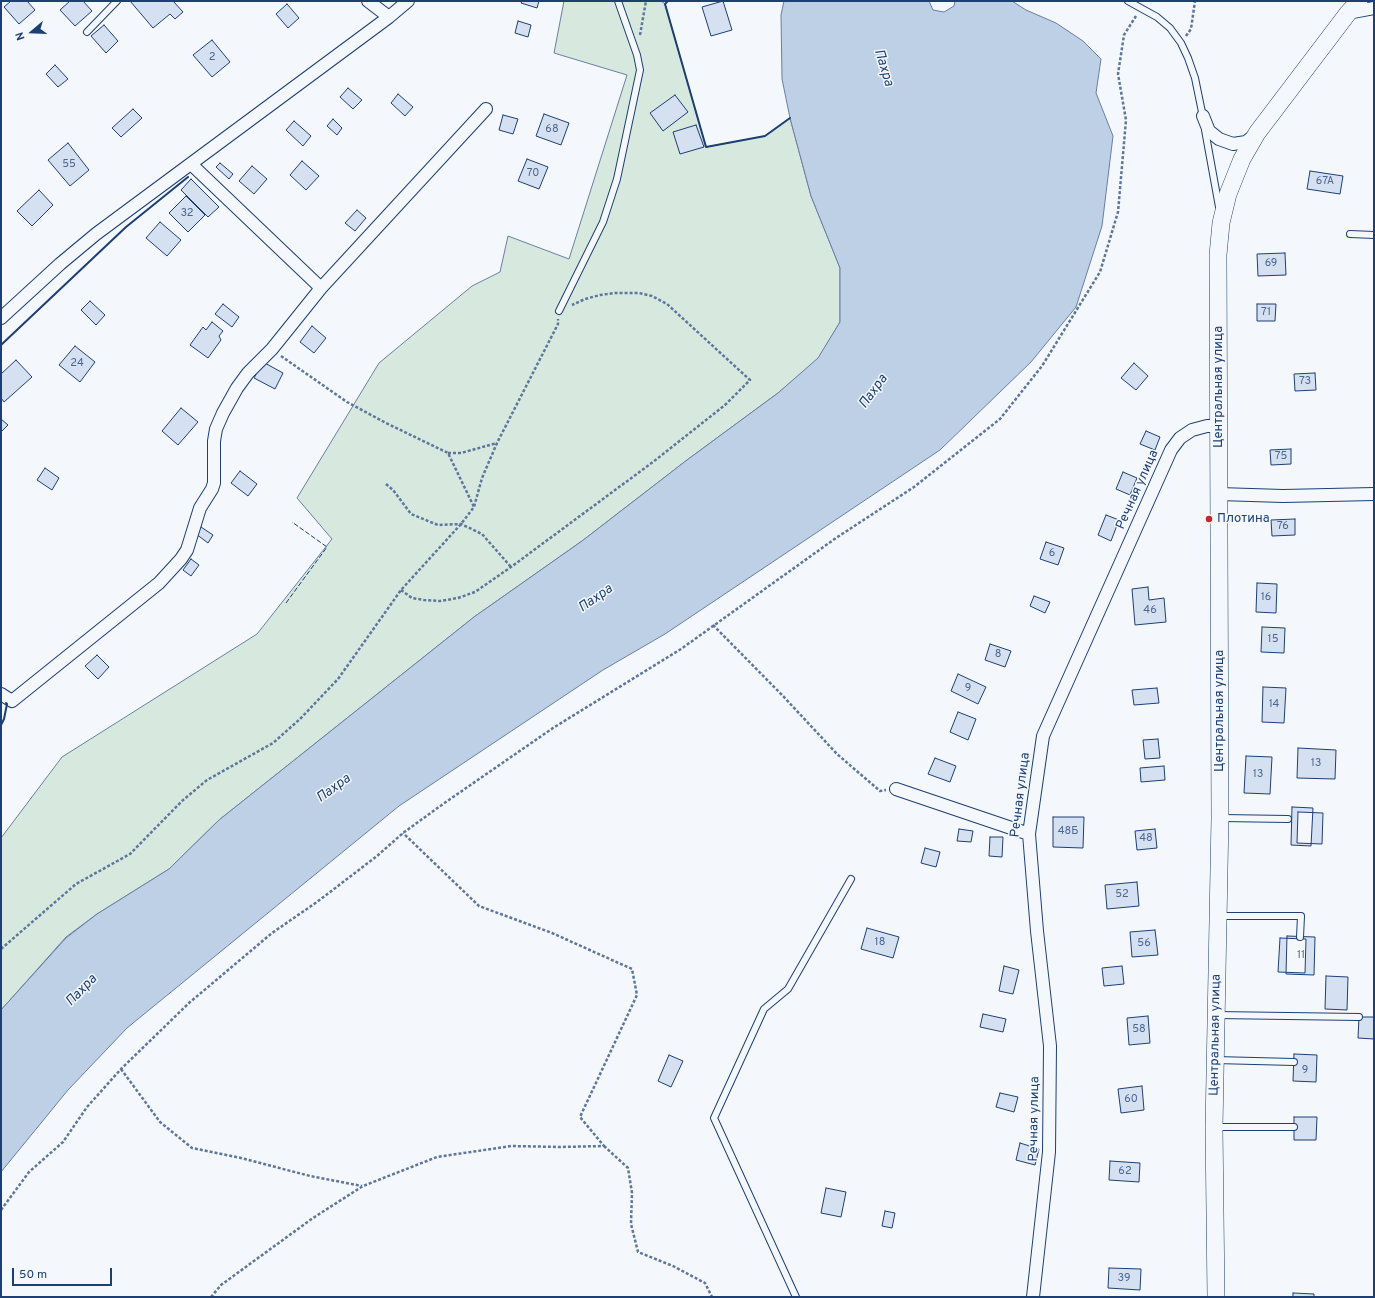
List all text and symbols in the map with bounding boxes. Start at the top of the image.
north arrow [12,12,52,52]
text: N [13,30,29,42]
water label: Пахра [869,47,897,89]
house number: 2 [209,51,215,65]
house number: 68 [545,123,559,137]
house number: 55 [62,158,76,172]
house number: 70 [527,167,539,181]
house number: 67А [1316,175,1334,189]
house number: 32 [180,207,194,221]
house number: 69 [1265,257,1277,271]
house number: 71 [1261,306,1271,320]
street label: Центральная улица [1211,326,1227,448]
house number: 24 [70,357,84,371]
water label: Пахра [856,372,892,412]
house number: 73 [1299,375,1311,389]
street label: Речная улица [1114,448,1162,532]
house number: 75 [1275,450,1287,464]
place label: Плотина [1217,511,1270,527]
marker: Плотина [1204,514,1214,524]
house number: 76 [1277,520,1289,534]
house number: 6 [1049,547,1055,561]
water label: Пахра [576,581,616,617]
house number: 16 [1261,591,1271,605]
house number: 46 [1143,604,1157,618]
house number: 15 [1268,633,1278,647]
house number: 8 [995,648,1001,662]
street label: Центральная улица [1212,650,1228,772]
house number: 9 [965,682,971,696]
house number: 14 [1269,698,1279,712]
street label: Речная улица [1008,752,1034,838]
house number: 13 [1311,757,1321,771]
house number: 13 [1253,768,1263,782]
water label: Пахра [314,771,354,807]
house number: 48Б [1058,825,1078,839]
house number: 48 [1139,832,1153,846]
house number: 52 [1115,888,1129,902]
house number: 18 [875,936,885,950]
house number: 56 [1137,937,1151,951]
house number: 11 [1297,949,1305,963]
water label: Пахра [63,971,101,1011]
street label: Центральная улица [1207,974,1225,1096]
house number: 58 [1132,1023,1146,1037]
house number: 9 [1302,1064,1308,1078]
street label: Речная улица [1026,1076,1044,1162]
house number: 60 [1124,1093,1138,1107]
house number: 62 [1118,1165,1132,1179]
scale bar [14,1260,114,1286]
text: 50 m [19,1267,47,1283]
house number: 39 [1118,1272,1130,1286]

